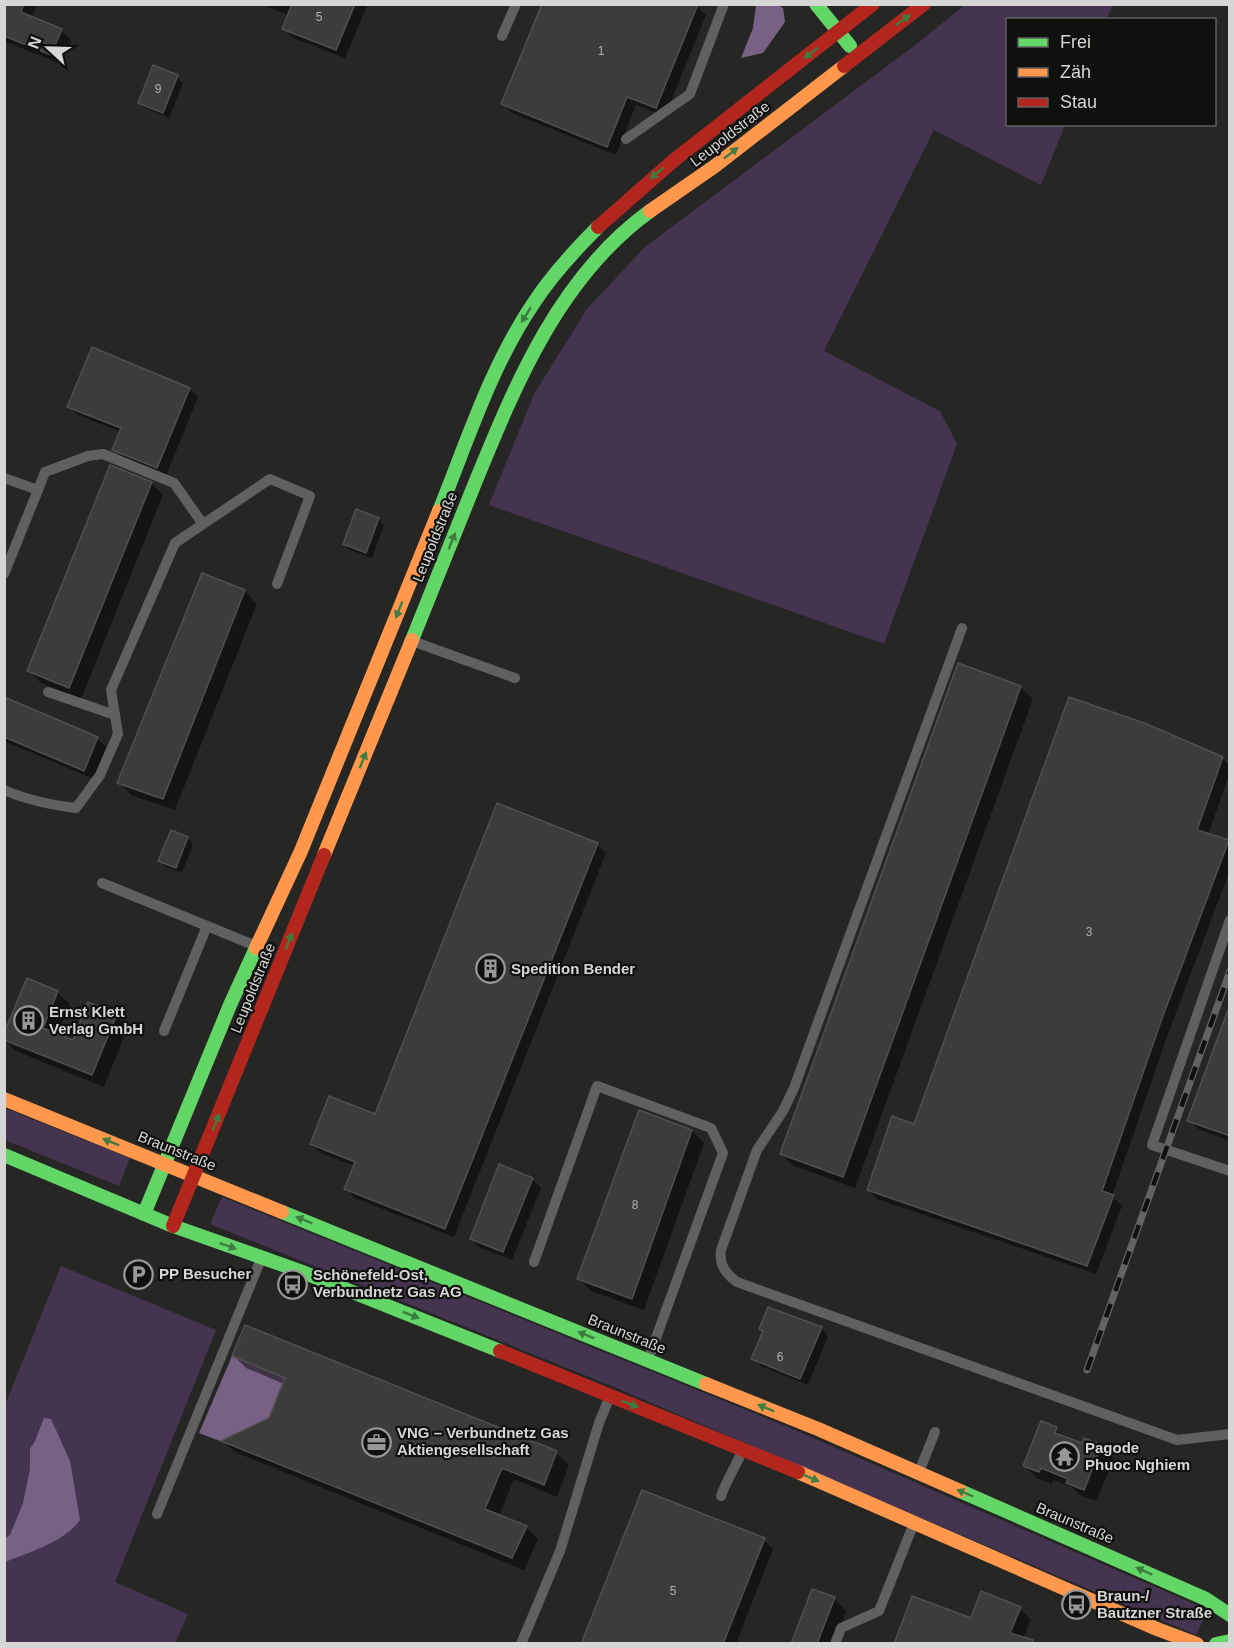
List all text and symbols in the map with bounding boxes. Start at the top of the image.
house number: 5 [316,10,323,24]
one-way arrow [895,15,910,27]
north arrow [18,18,78,78]
legend [1006,18,1216,126]
text: Frei [1060,32,1091,52]
text: N [25,34,45,51]
house number: 1 [598,44,605,58]
one-way arrow [803,46,819,59]
text: Zäh [1060,62,1091,82]
house number: 9 [155,82,162,96]
text: Stau [1060,92,1097,112]
street label: Leupoldstraße [687,97,773,170]
one-way arrow [724,148,739,160]
one-way arrow [650,166,665,178]
one-way arrow [521,307,532,323]
street label: Leupoldstraße [409,489,460,584]
one-way arrow [447,531,457,549]
one-way arrow [394,601,404,619]
one-way arrow [358,751,368,769]
house number: 3 [1086,925,1093,939]
one-way arrow [285,932,295,950]
street label: Leupoldstraße [227,940,278,1035]
building icon: Spedition Bender [474,953,506,985]
place label: Spedition Bender [511,960,635,977]
place label: Ernst Klett Verlag GmbH [49,1003,143,1037]
building icon: Ernst Klett Verlag GmbH [12,1005,44,1037]
one-way arrow [211,1112,221,1130]
street label: Braunstraße [136,1127,219,1174]
one-way arrow [102,1137,120,1146]
house number: 8 [632,1198,639,1212]
one-way arrow [295,1215,313,1224]
one-way arrow [220,1242,238,1251]
parking icon: PP Besucher [122,1258,154,1290]
place label: PP Besucher [159,1265,251,1282]
place label: Schönefeld-Ost, Verbundnetz Gas AG [313,1266,462,1300]
bus stop icon: Schönefeld-Ost, Verbundnetz Gas AG [276,1268,308,1300]
street label: Braunstraße [586,1310,669,1357]
one-way arrow [402,1311,420,1321]
one-way arrow [577,1330,595,1339]
house number: 6 [777,1350,784,1364]
one-way arrow [622,1399,640,1409]
one-way arrow [757,1403,775,1413]
place label: VNG – Verbundnetz Gas Aktiengesellschaft [397,1424,569,1458]
office icon: VNG – Verbundnetz Gas Aktiengesellschaft [360,1426,392,1458]
place label: Pagode Phuoc Nghiem [1085,1439,1190,1473]
temple icon: Pagode Phuoc Nghiem [1048,1441,1080,1473]
one-way arrow [802,1474,820,1483]
one-way arrow [956,1488,974,1498]
street label: Braunstraße [1034,1499,1117,1546]
one-way arrow [1135,1565,1153,1575]
house number: 5 [670,1584,677,1598]
place label: Braun-/ Bautzner Straße [1097,1587,1212,1621]
bus stop icon: Braun-/ Bautzner Straße [1060,1589,1092,1621]

